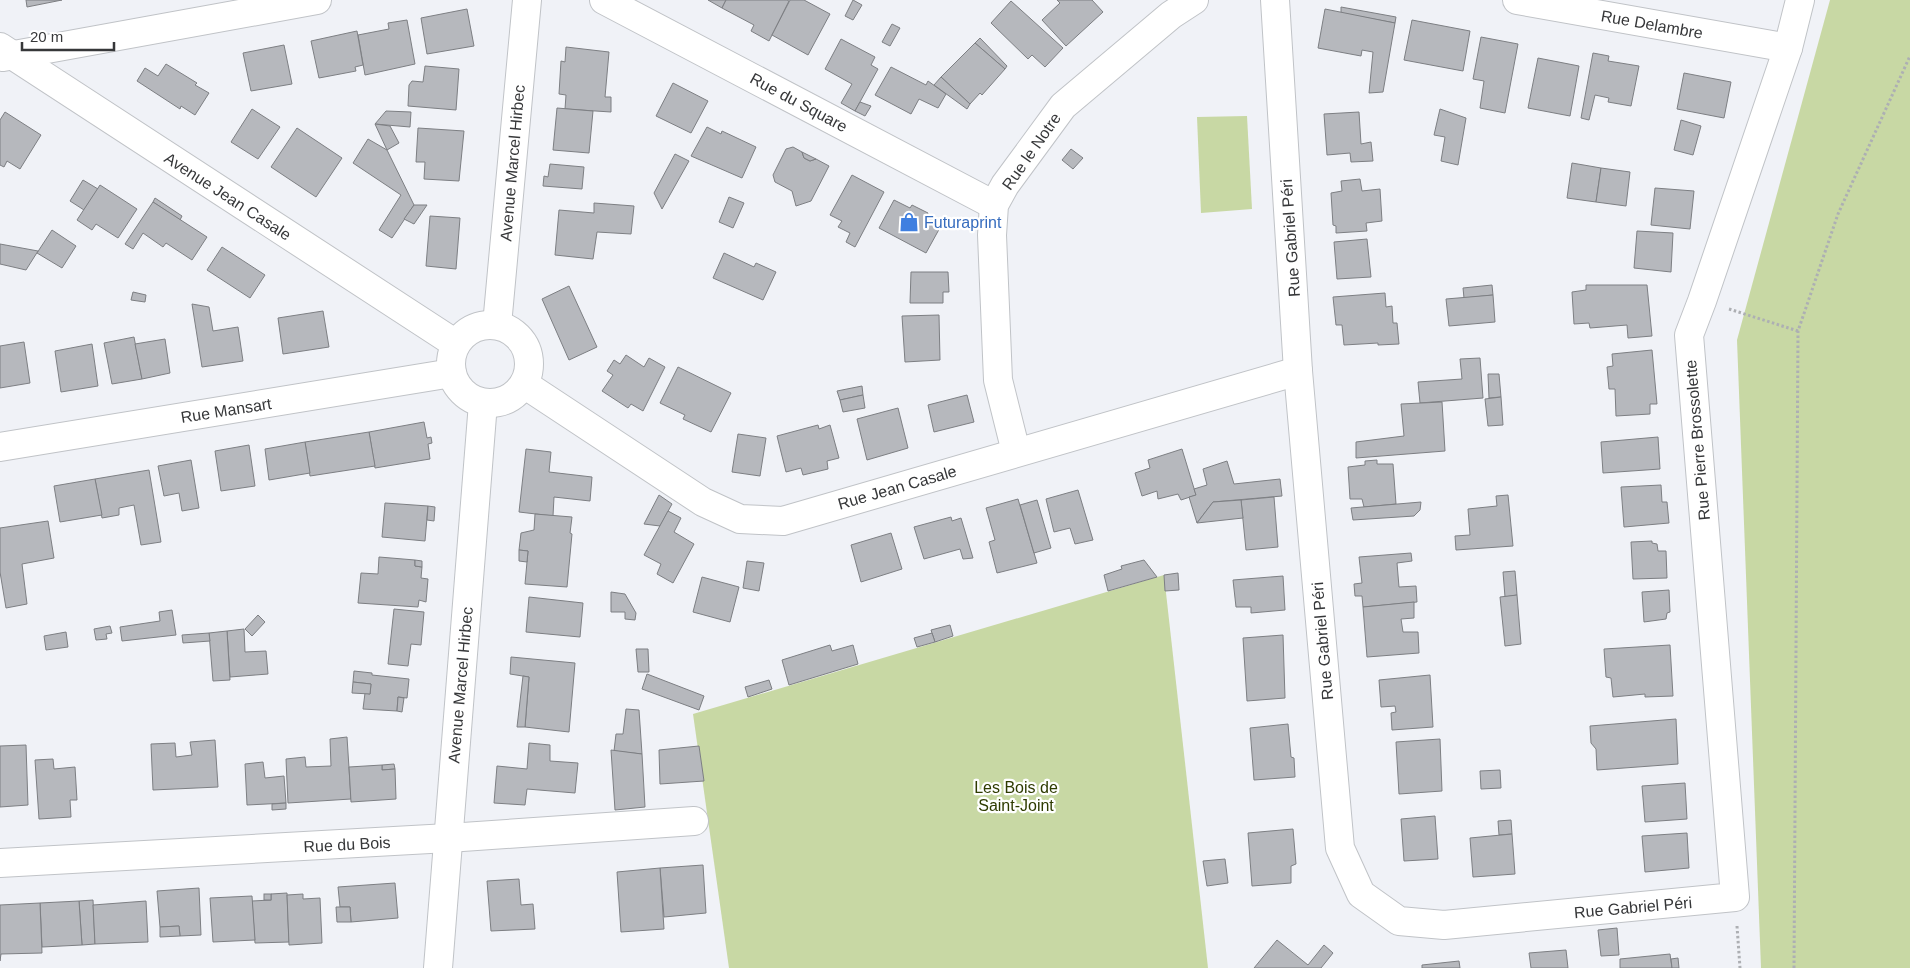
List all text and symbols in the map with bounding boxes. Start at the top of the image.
street label: Rue Delambre [1600,7,1704,42]
scale bar [22,20,115,52]
text: 20 m [30,28,63,45]
street label: Rue du Square [747,70,850,135]
street label: Avenue Marcel Hirbec [497,84,528,242]
street label: Rue le Notre [999,110,1064,193]
street label: Avenue Jean Casale [161,149,294,244]
street label: Rue Gabriel Péri [1278,178,1303,298]
shop icon: Futuraprint [898,211,920,233]
place label: Futuraprint [924,214,1002,231]
street label: Rue Pierre Brossolette [1682,359,1713,521]
street label: Rue Mansart [180,395,273,426]
street label: Rue Jean Casale [836,462,959,513]
street label: Rue Gabriel Péri [1309,581,1336,701]
street label: Avenue Marcel Hirbec [445,606,476,764]
park label: Les Bois de Saint-Joint [974,779,1058,814]
street label: Rue du Bois [303,834,391,855]
street label: Rue Gabriel Péri [1573,894,1693,921]

